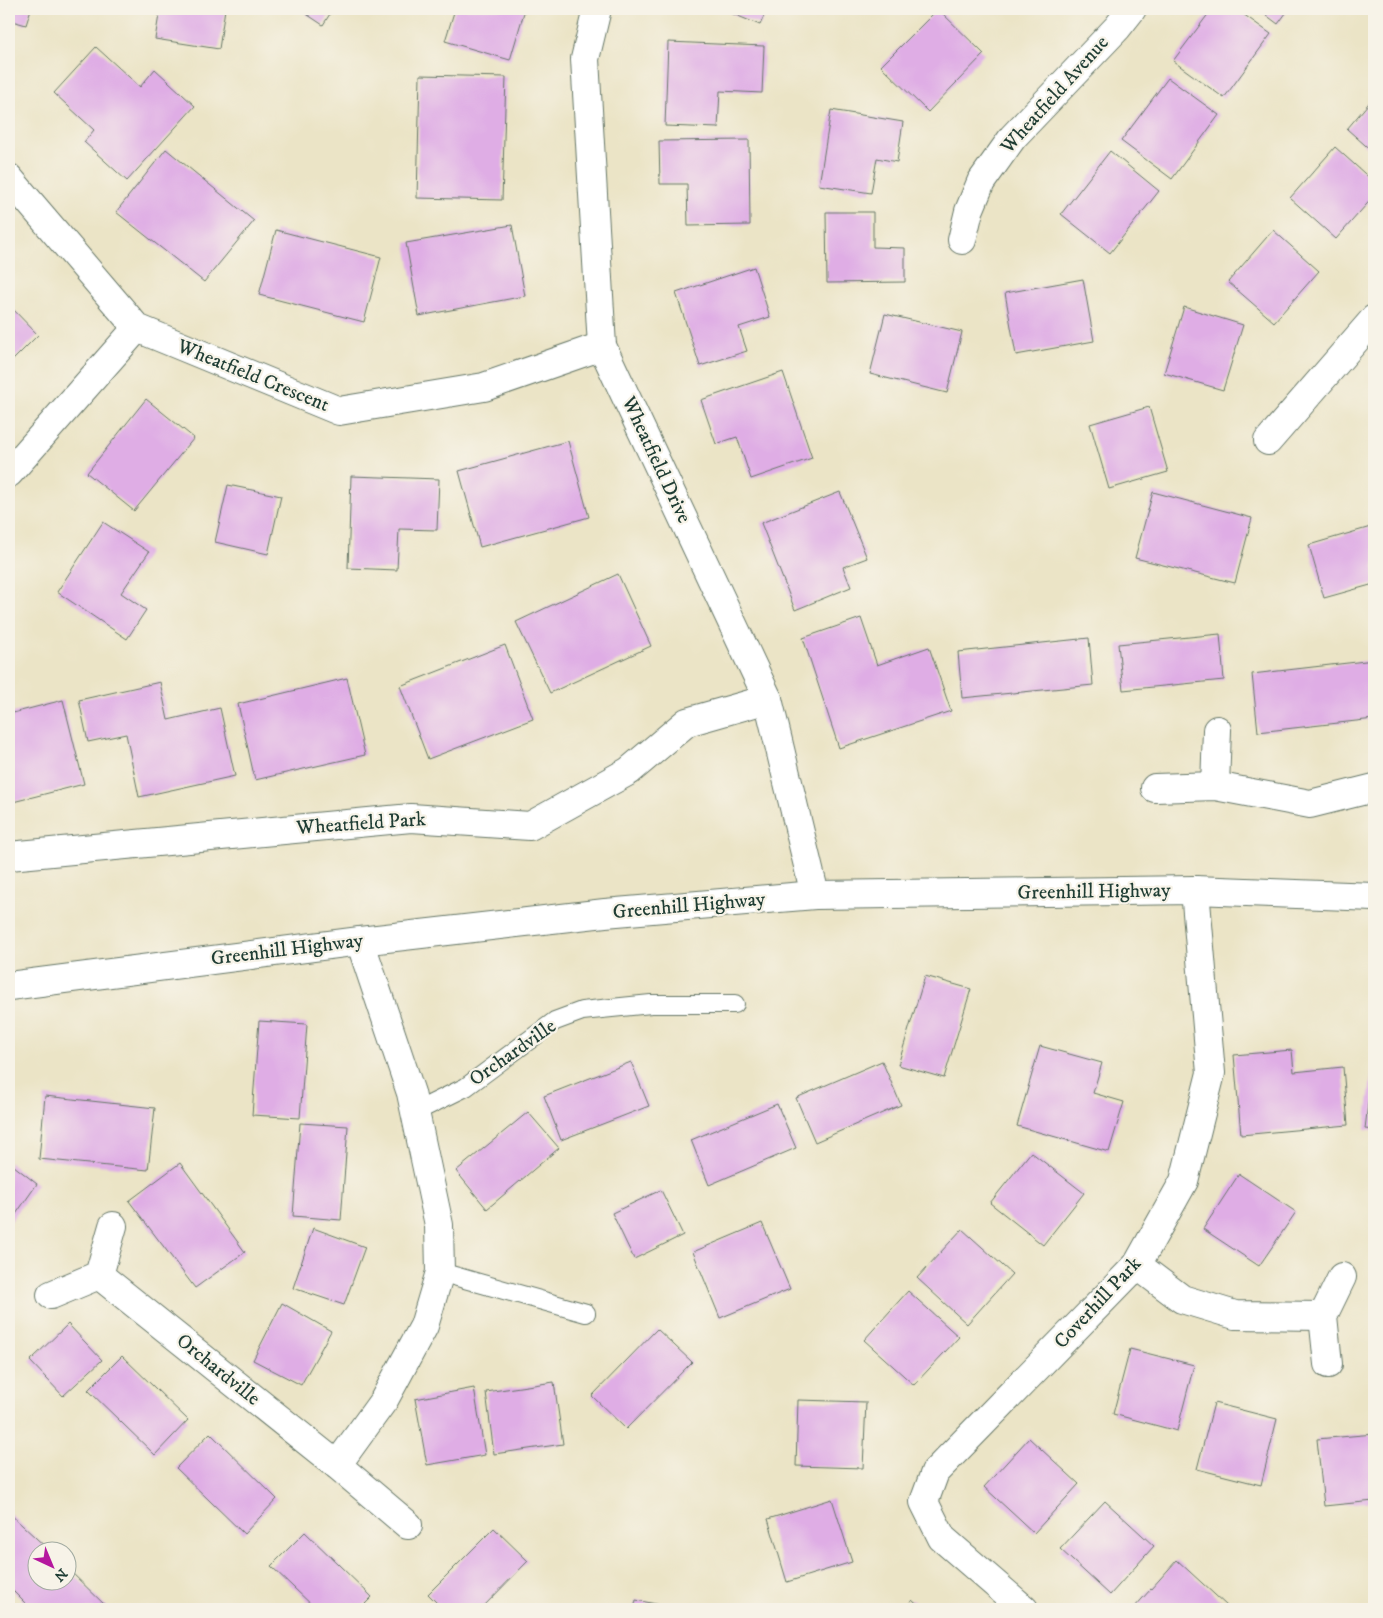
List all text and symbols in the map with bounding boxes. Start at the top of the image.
street label: Wheatfield Avenue [995,31,1114,160]
street label: Wheatfield Crescent [172,334,333,418]
street label: Wheatfield Drive [615,392,696,527]
street label: Wheatfield Park [294,807,427,841]
street label: Greenhill Highway [1017,878,1171,906]
street label: Greenhill Highway [612,887,767,925]
street label: Greenhill Highway [210,928,365,972]
street label: Orchardville [465,1014,561,1092]
street label: Coverhill Park [1049,1252,1147,1354]
street label: Orchardville [171,1329,265,1411]
north arrow [28,1540,78,1590]
text: N [50,1564,71,1585]

